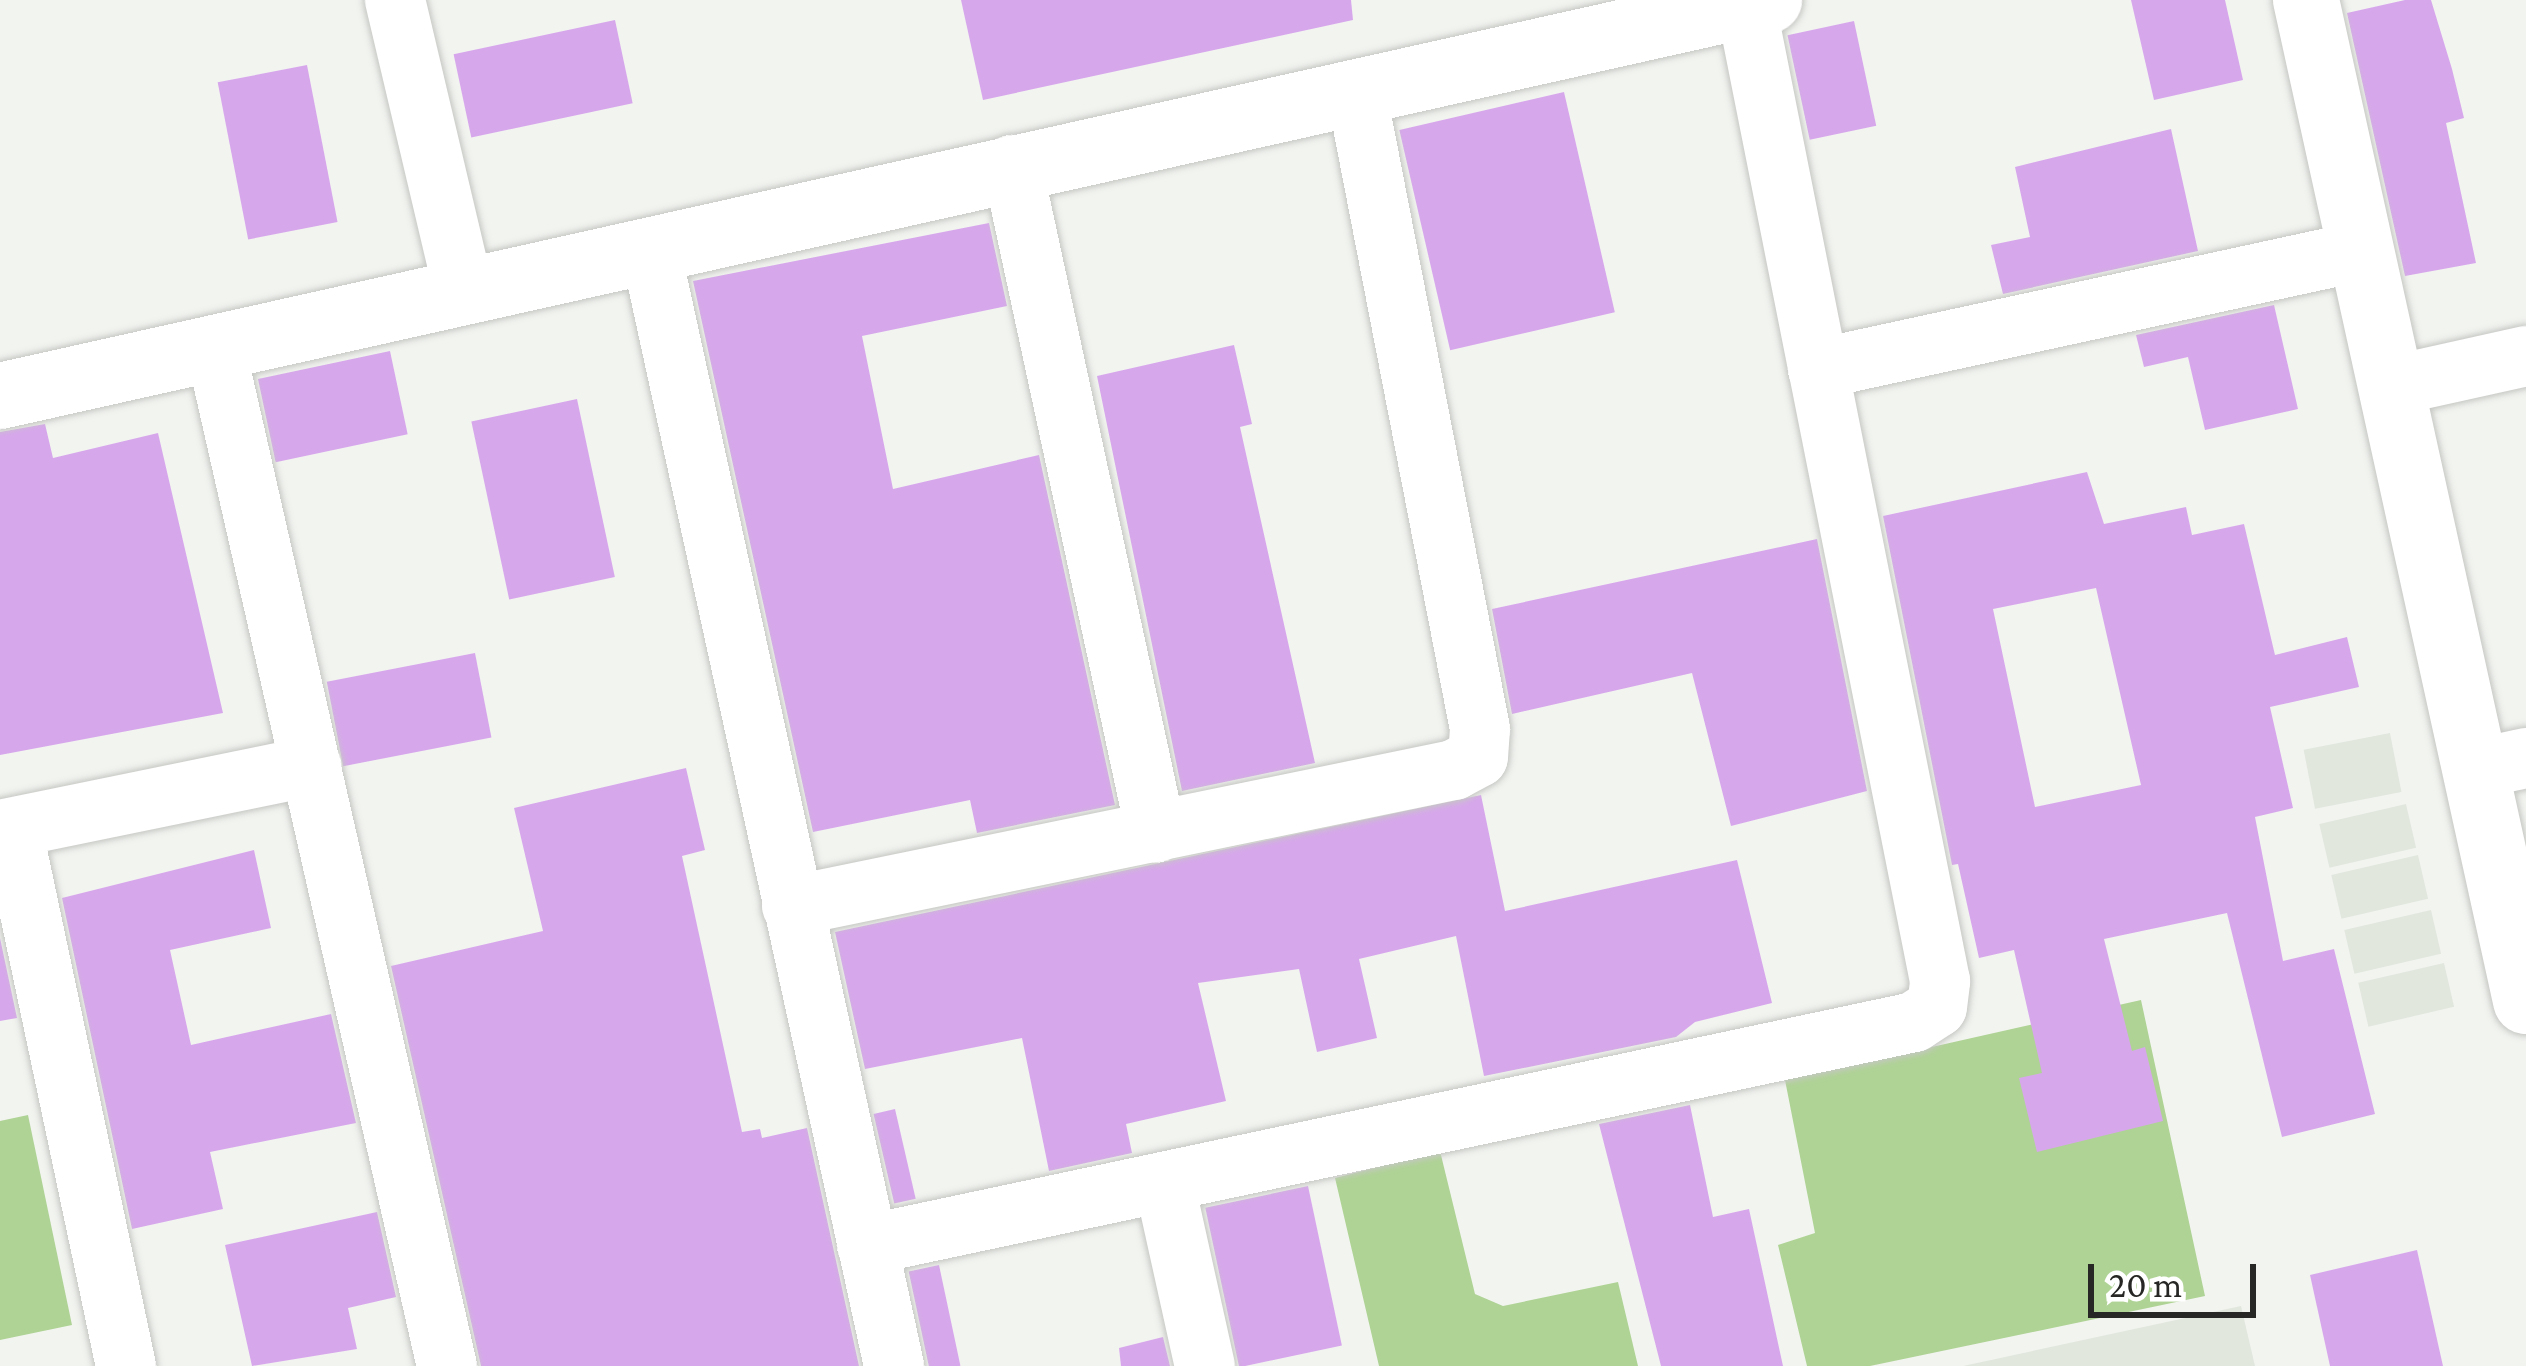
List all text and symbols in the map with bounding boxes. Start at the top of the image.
scale bar [2094,1240,2262,1314]
text: 20 m [2109,1265,2182,1305]

